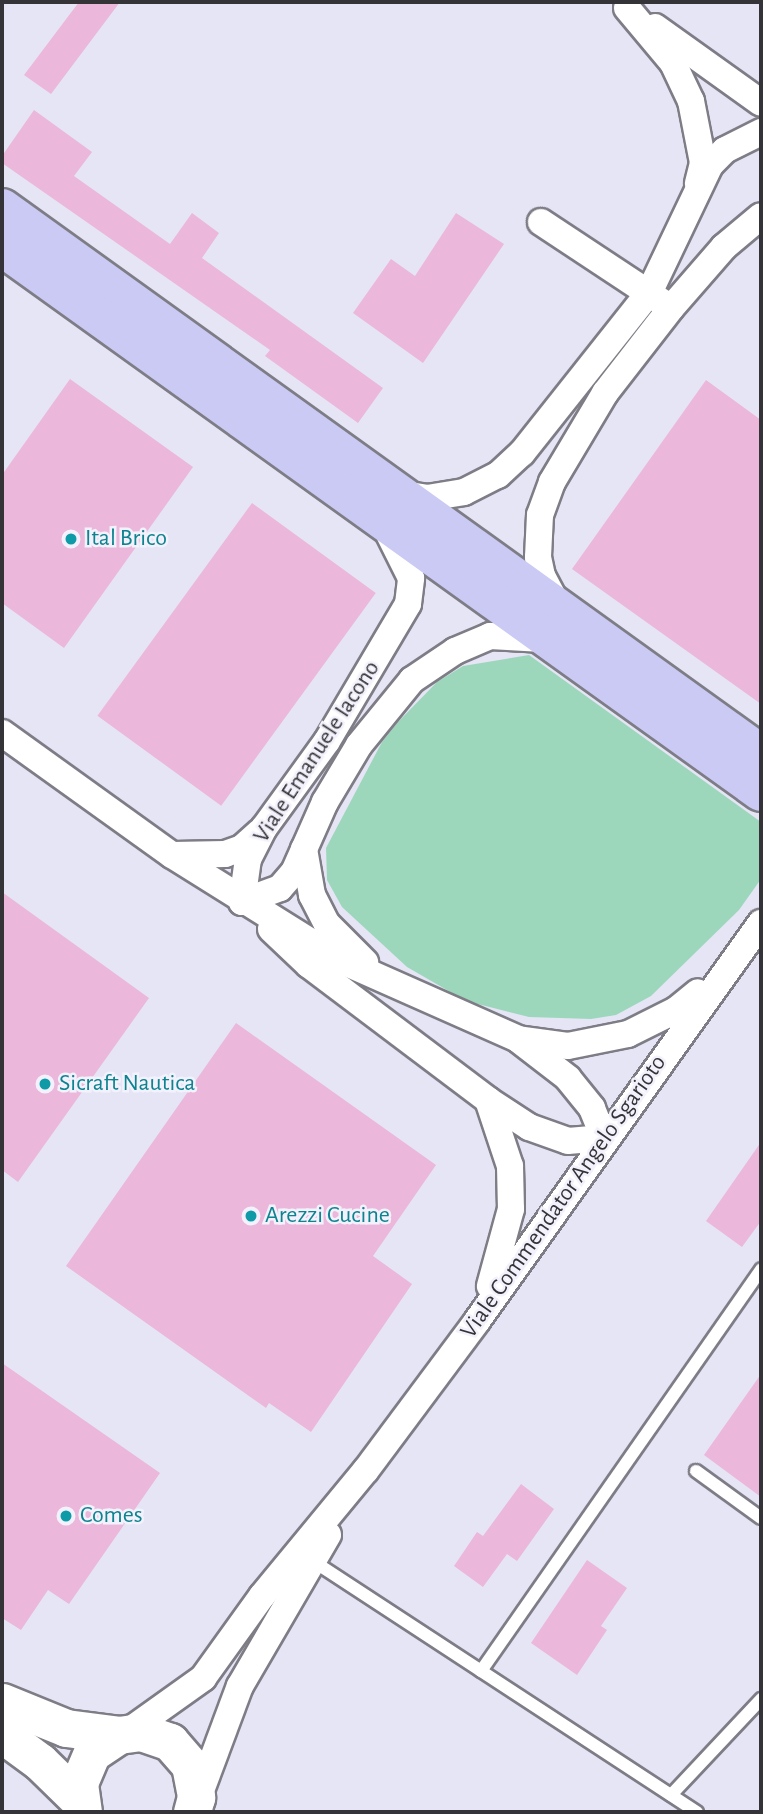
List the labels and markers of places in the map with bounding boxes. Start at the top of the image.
place label: Ital Brico [85,525,167,553]
marker: Ital Brico [63,531,79,547]
place label: Sicraft Nautica [59,1070,195,1098]
marker: Sicraft Nautica [37,1076,53,1092]
place label: Arezzi Cucine [265,1202,390,1230]
marker: Arezzi Cucine [243,1208,259,1224]
place label: Comes [80,1502,143,1530]
marker: Comes [58,1508,74,1524]

